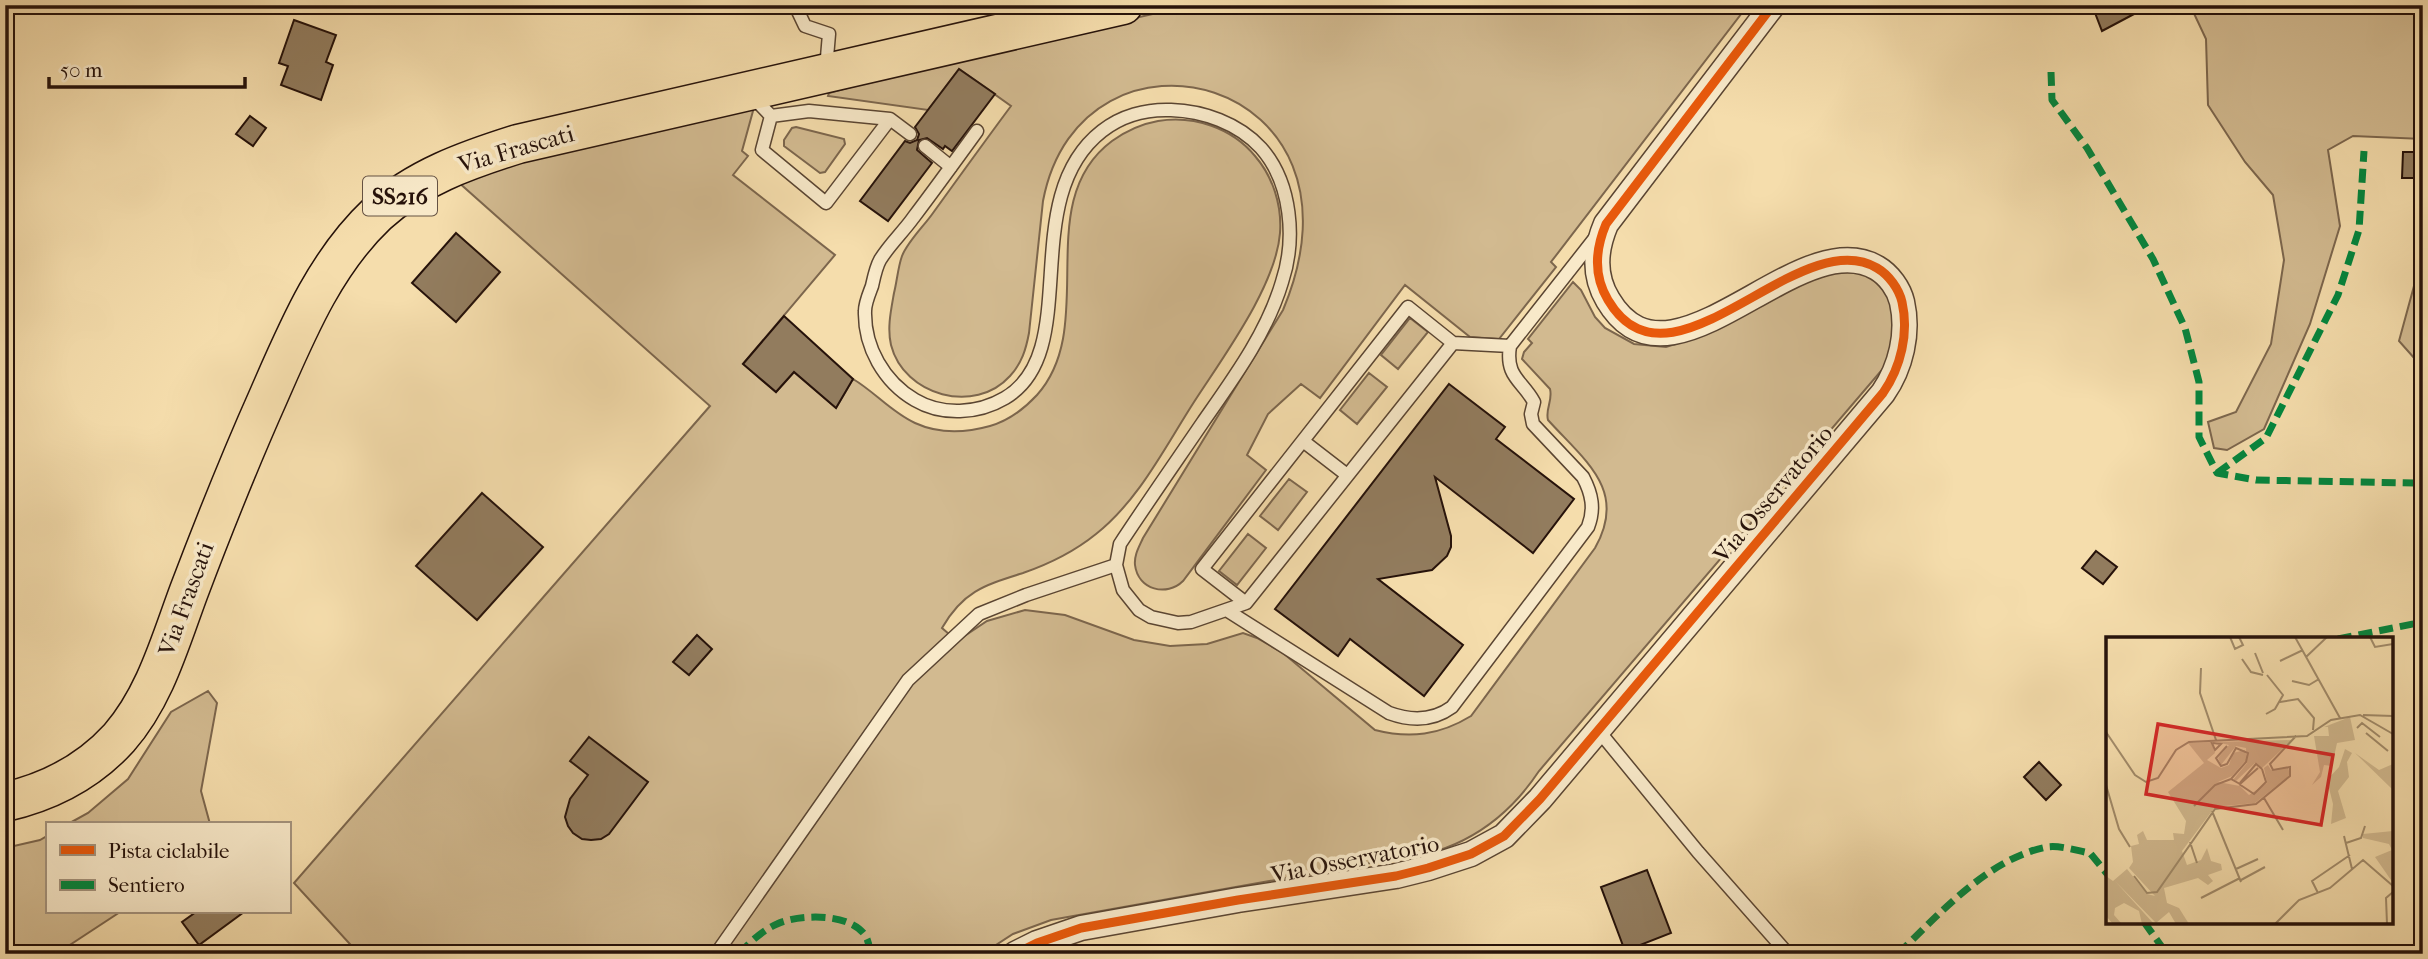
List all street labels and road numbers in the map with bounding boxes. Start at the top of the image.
street label: Via Frascati [454,119,577,179]
road number: SS216 [363,176,437,216]
street label: Via Osservatorio [1707,420,1839,569]
street label: Via Frascati [152,538,220,661]
street label: Via Osservatorio [1268,829,1441,889]

